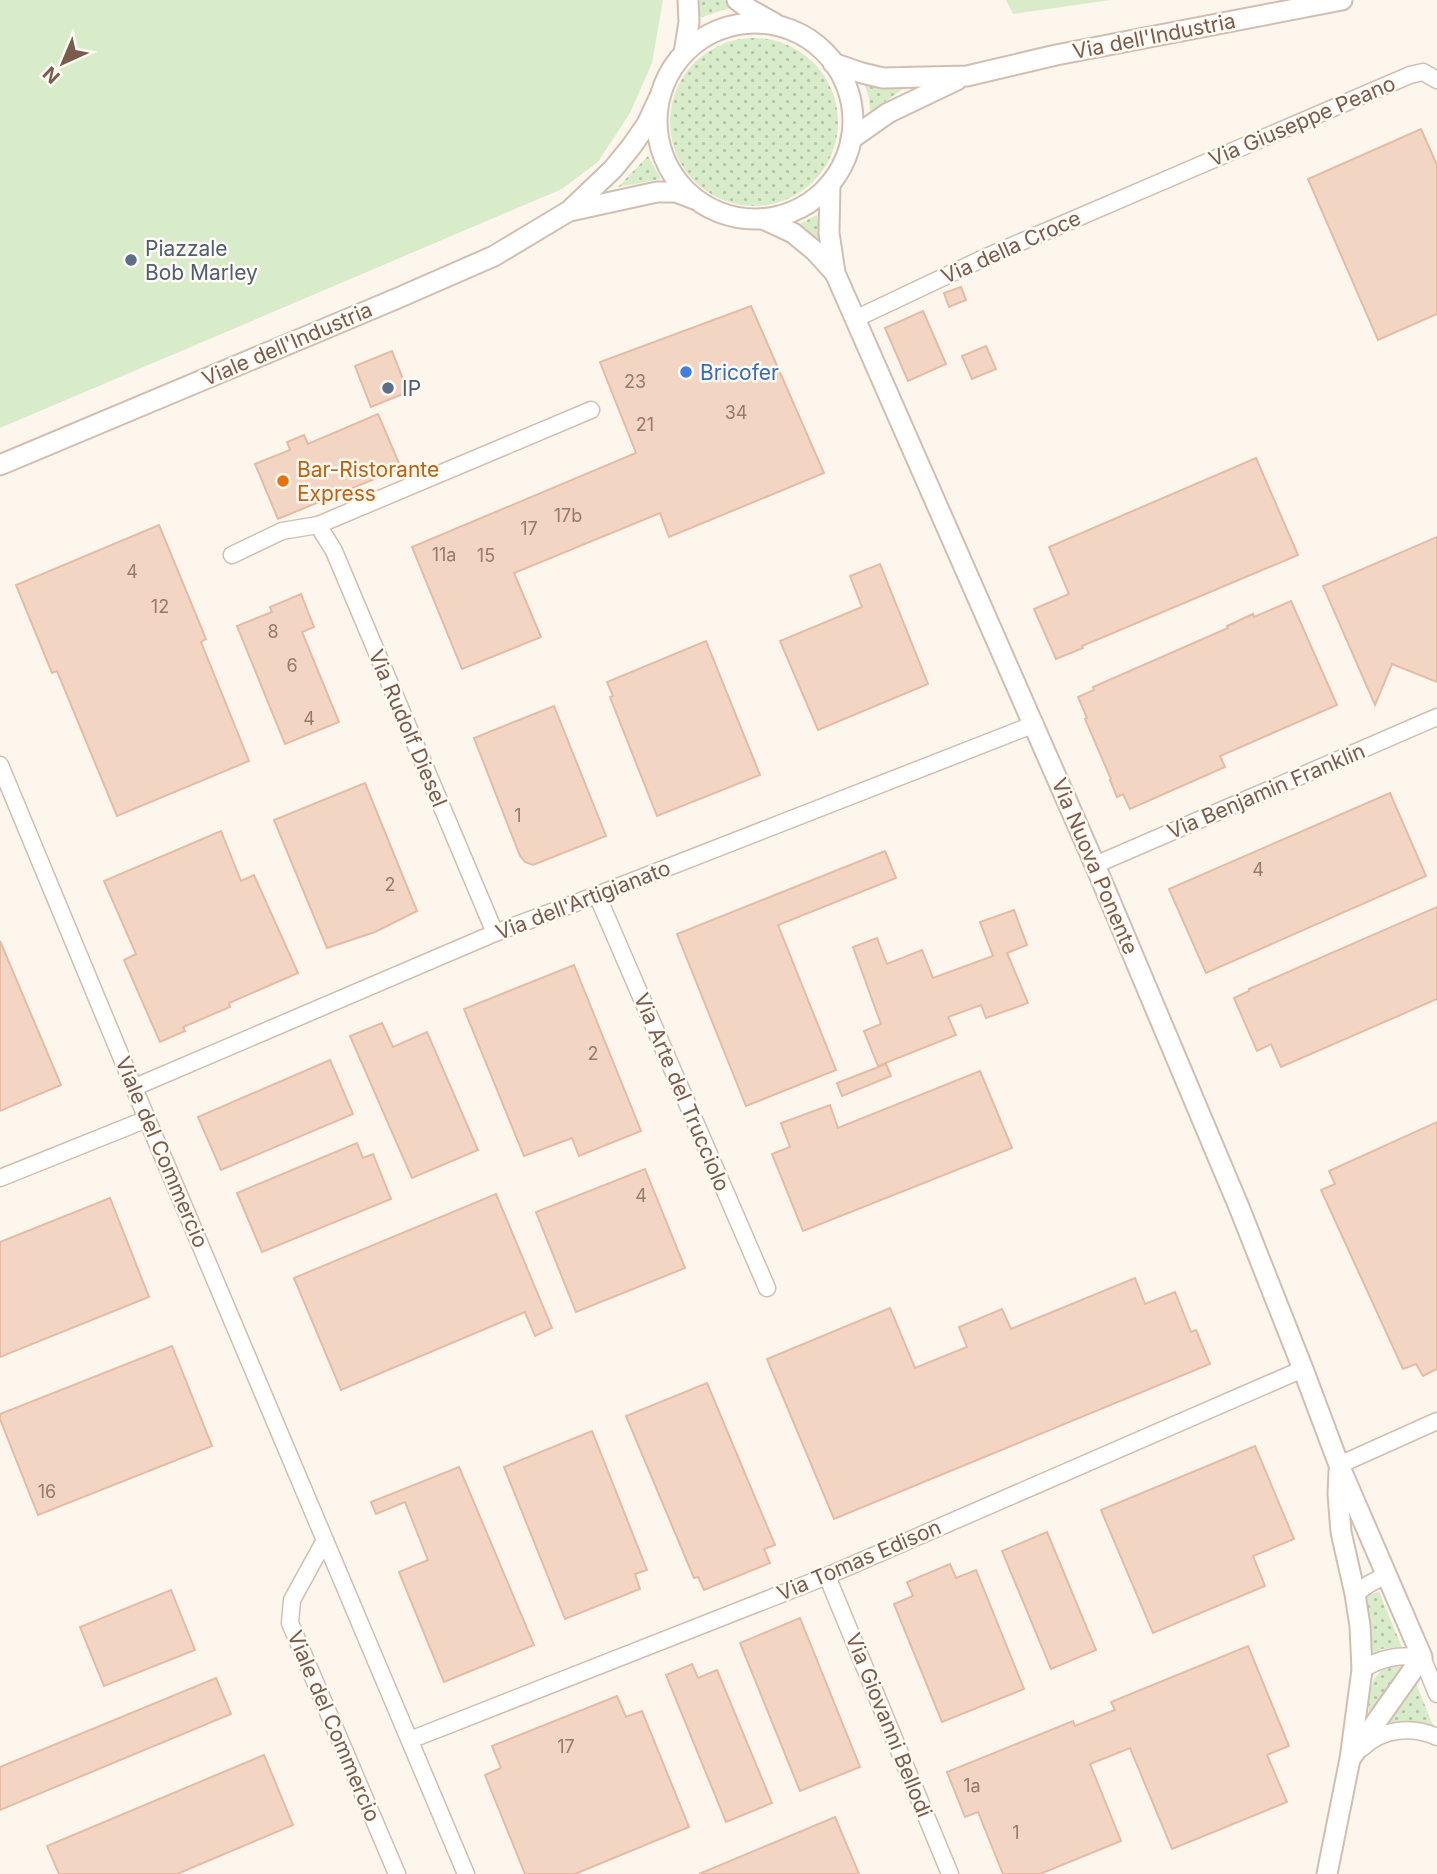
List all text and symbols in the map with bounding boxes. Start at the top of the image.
street label: Via dell'Industria [1071,8,1237,64]
north arrow [28,28,98,98]
text: N [38,62,65,88]
street label: Via Giuseppe Peano [1205,70,1399,172]
street label: Via della Croce [937,205,1085,289]
place label: Piazzale Bob Marley [145,236,258,285]
marker: Piazzale Bob Marley [123,252,139,268]
street label: Viale dell'Industria [198,297,376,391]
place label: Bricofer [700,360,779,385]
marker: Bricofer [678,364,694,380]
house number: 23 [624,371,646,392]
place label: IP [402,376,421,401]
marker: IP [380,380,396,396]
house number: 34 [725,402,747,423]
house number: 21 [636,414,654,435]
place label: Bar-Ristorante Express [297,457,439,506]
marker: Bar-Ristorante Express [275,473,291,489]
house number: 17b [554,505,582,526]
house number: 17 [520,518,538,539]
house number: 11a [432,544,456,565]
house number: 15 [477,545,495,566]
house number: 4 [126,561,138,582]
house number: 12 [151,596,169,617]
house number: 8 [267,621,279,642]
street label: Via Rudolf Diesel [364,646,452,810]
house number: 6 [286,655,298,676]
house number: 4 [303,708,315,729]
street label: Via Benjamin Franklin [1163,738,1369,844]
street label: Via Nuova Ponente [1047,774,1143,958]
house number: 1 [514,805,522,826]
street label: Via dell'Artigianato [492,855,674,945]
house number: 4 [1252,859,1264,880]
house number: 2 [385,874,395,895]
street label: Via Arte del Trucciolo [629,989,735,1195]
house number: 2 [588,1043,598,1064]
street label: Viale del Commercio [110,1053,214,1251]
house number: 4 [635,1185,647,1206]
house number: 16 [38,1481,56,1502]
street label: Via Tomas Edison [773,1514,945,1606]
street label: Viale del Commercio [282,1627,386,1825]
street label: Via Giovanni Bellodi [841,1629,937,1821]
house number: 17 [557,1736,575,1757]
house number: 1a [963,1775,981,1796]
house number: 1 [1012,1822,1020,1843]

